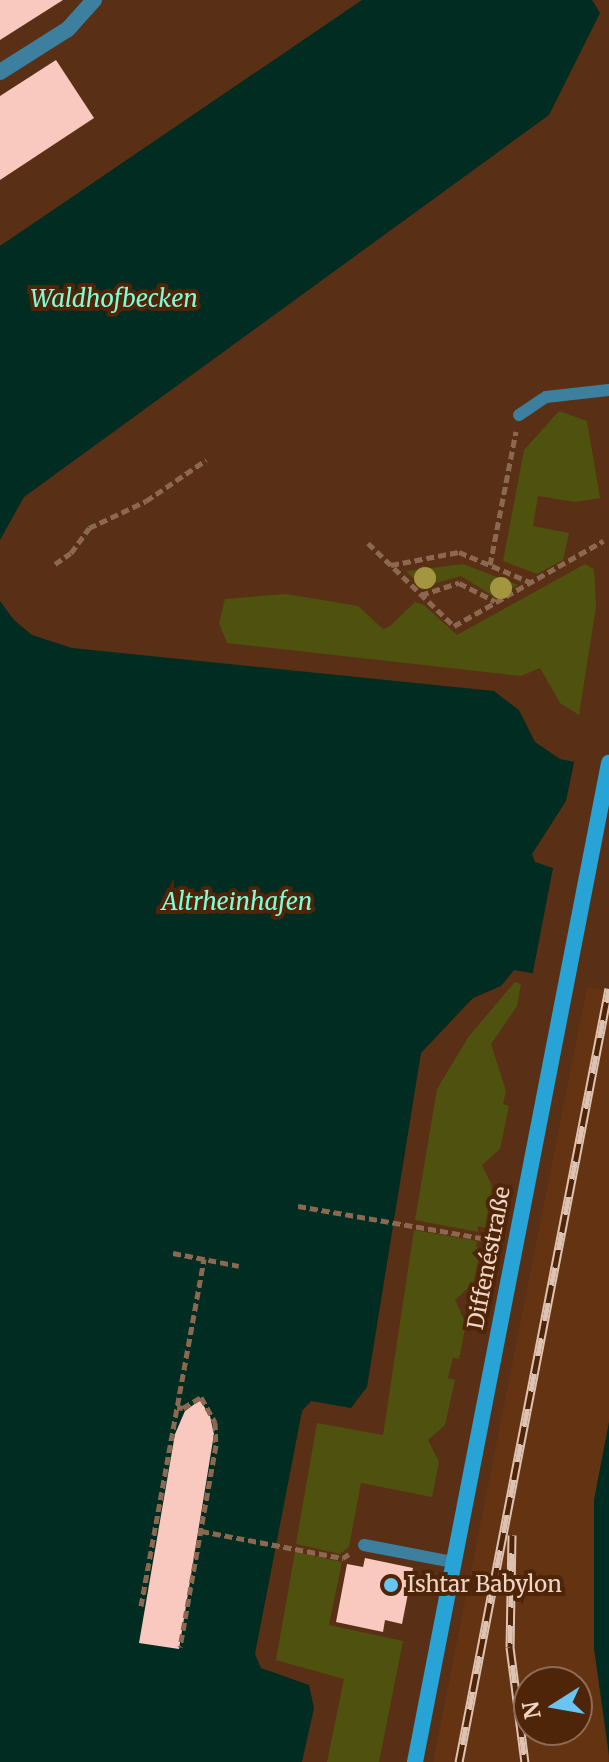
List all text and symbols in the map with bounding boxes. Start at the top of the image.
water label: Waldhofbecken [30,285,198,313]
water label: Altrheinhafen [162,888,312,916]
street label: Diffenéstraße [462,1184,516,1332]
place label: Ishtar Babylon [407,1572,562,1598]
marker: Ishtar Babylon [382,1576,400,1594]
north arrow [513,1666,593,1746]
text: N [516,1699,547,1721]

